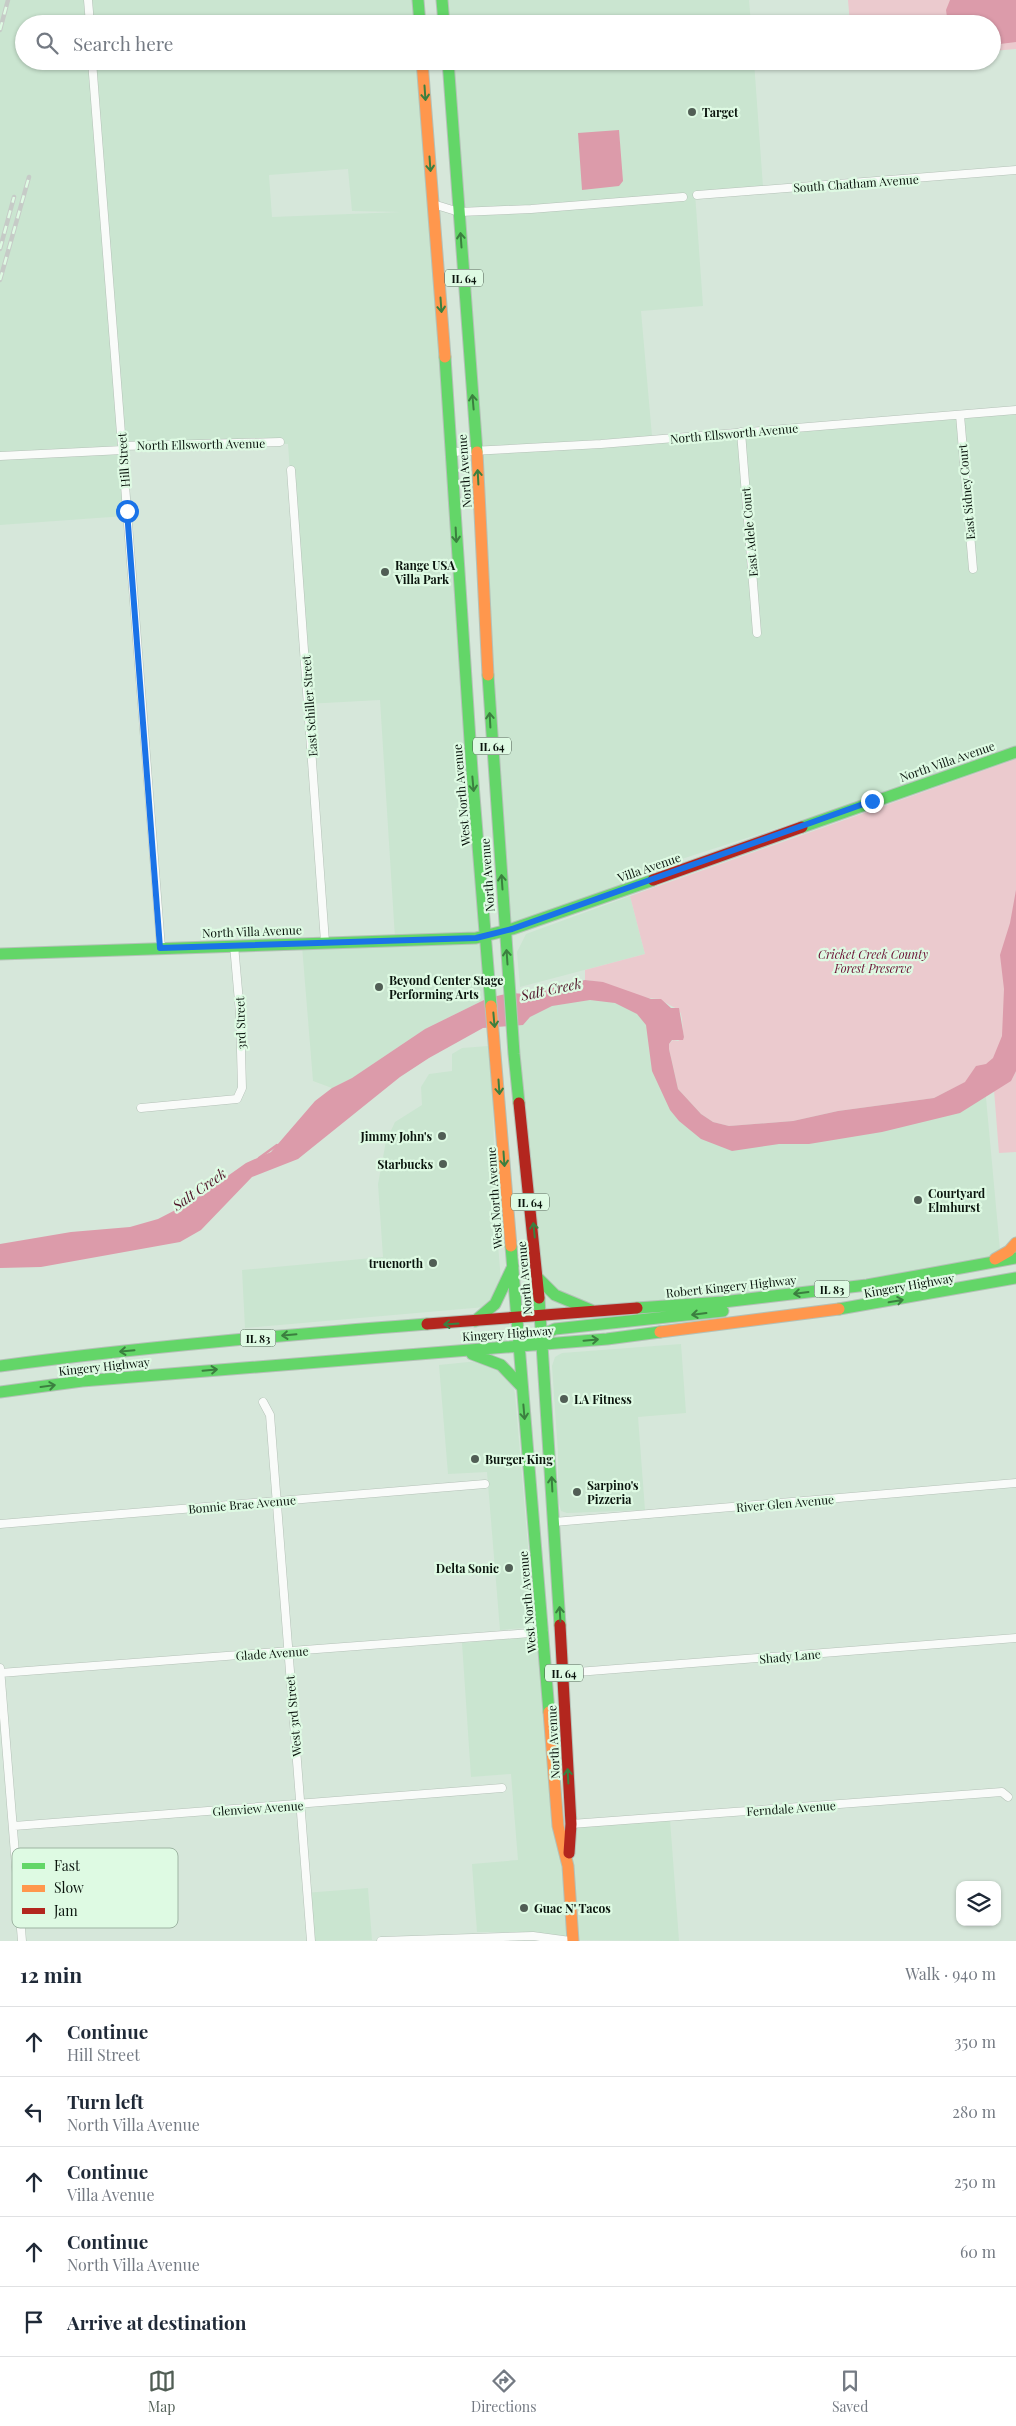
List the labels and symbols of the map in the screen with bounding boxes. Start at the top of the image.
one-way arrow [420,84,429,100]
place label: Target [702,104,739,120]
marker: Target [686,106,698,118]
one-way arrow [425,156,435,172]
street label: South Chatham Avenue [793,171,919,195]
one-way arrow [456,232,465,248]
road number: IL 64 [445,270,483,286]
one-way arrow [436,297,446,313]
one-way arrow [468,394,478,410]
street label: North Ellsworth Avenue [669,419,799,447]
street label: Hill Street [113,431,133,488]
street label: North Avenue [453,434,475,508]
street label: North Ellsworth Avenue [137,435,265,453]
street label: East Sidney Court [954,443,978,540]
one-way arrow [474,469,483,485]
street label: East Adele Court [737,486,761,577]
route start [116,500,139,523]
one-way arrow [452,527,461,543]
place label: Range USA Villa Park [394,557,456,587]
marker: Range USA Villa Park [379,566,391,578]
street label: East Schiller Street [297,654,321,757]
one-way arrow [485,713,495,729]
street label: North Villa Avenue [897,737,997,785]
road number: IL 64 [473,738,511,754]
street label: West North Avenue [449,743,474,848]
one-way arrow [469,776,478,792]
route end [861,790,884,813]
street label: North Avenue [476,838,498,912]
street label: Villa Avenue [614,849,683,886]
one-way arrow [497,875,507,891]
street label: North Villa Avenue [202,921,302,941]
park label: Cricket Creek County Forest Preserve [818,946,928,976]
one-way arrow [502,949,512,965]
place label: Beyond Center Stage Performing Arts [389,972,503,1002]
water label: Salt Creek [518,973,583,1005]
marker: Beyond Center Stage Performing Arts [373,981,385,993]
street label: 3rd Street [231,996,249,1050]
one-way arrow [489,1012,499,1028]
one-way arrow [495,1079,504,1095]
place label: Jimmy John's [360,1128,432,1144]
marker: Jimmy John's [436,1130,448,1142]
street label: West North Avenue [482,1146,506,1251]
one-way arrow [500,1151,509,1167]
place label: Starbucks [377,1156,433,1172]
marker: Starbucks [437,1158,449,1170]
water label: Salt Creek [168,1164,230,1215]
place label: Courtyard Elmhurst [928,1185,985,1215]
road number: IL 64 [511,1194,549,1210]
marker: Courtyard Elmhurst [912,1194,924,1206]
one-way arrow [529,1222,538,1238]
street label: North Avenue [513,1241,535,1315]
place label: truenorth [368,1255,424,1271]
marker: truenorth [427,1257,439,1269]
street label: Kingery Highway [862,1269,956,1301]
street label: Robert Kingery Highway [665,1271,797,1301]
road number: IL 83 [814,1280,850,1298]
one-way arrow [793,1288,809,1298]
one-way arrow [888,1295,904,1305]
one-way arrow [691,1309,707,1319]
one-way arrow [443,1319,459,1328]
street label: Kingery Highway [462,1322,554,1344]
road number: IL 83 [240,1330,276,1346]
one-way arrow [281,1330,297,1340]
one-way arrow [583,1335,599,1345]
one-way arrow [120,1346,136,1355]
street label: Kingery Highway [58,1353,150,1379]
one-way arrow [202,1366,218,1375]
one-way arrow [40,1380,56,1390]
place label: LA Fitness [574,1391,632,1407]
marker: LA Fitness [558,1393,570,1405]
one-way arrow [519,1404,529,1420]
place label: Burger King [485,1451,553,1467]
marker: Burger King [469,1453,481,1465]
one-way arrow [547,1476,556,1492]
place label: Sarpino's Pizzeria [587,1477,639,1507]
marker: Sarpino's Pizzeria [571,1486,583,1498]
street label: Bonnie Brae Avenue [188,1491,296,1517]
street label: River Glen Avenue [735,1491,835,1515]
street label: West North Avenue [515,1550,540,1655]
place label: Delta Sonic [436,1560,499,1576]
marker: Delta Sonic [503,1562,515,1574]
one-way arrow [556,1606,565,1622]
street label: Glade Avenue [235,1642,309,1664]
street label: Shady Lane [759,1645,821,1667]
road number: IL 64 [545,1665,583,1682]
street label: West 3rd Street [281,1674,305,1758]
street label: North Avenue [543,1705,563,1779]
one-way arrow [564,1768,573,1784]
street label: Glenview Avenue [212,1797,304,1819]
street label: Ferndale Avenue [746,1797,836,1819]
legend [12,1848,178,1928]
text: Fast [54,1856,81,1875]
text: Slow [54,1878,84,1897]
place label: Guac N' Tacos [534,1900,611,1916]
text: Jam [53,1901,78,1920]
marker: Guac N' Tacos [518,1902,530,1914]

